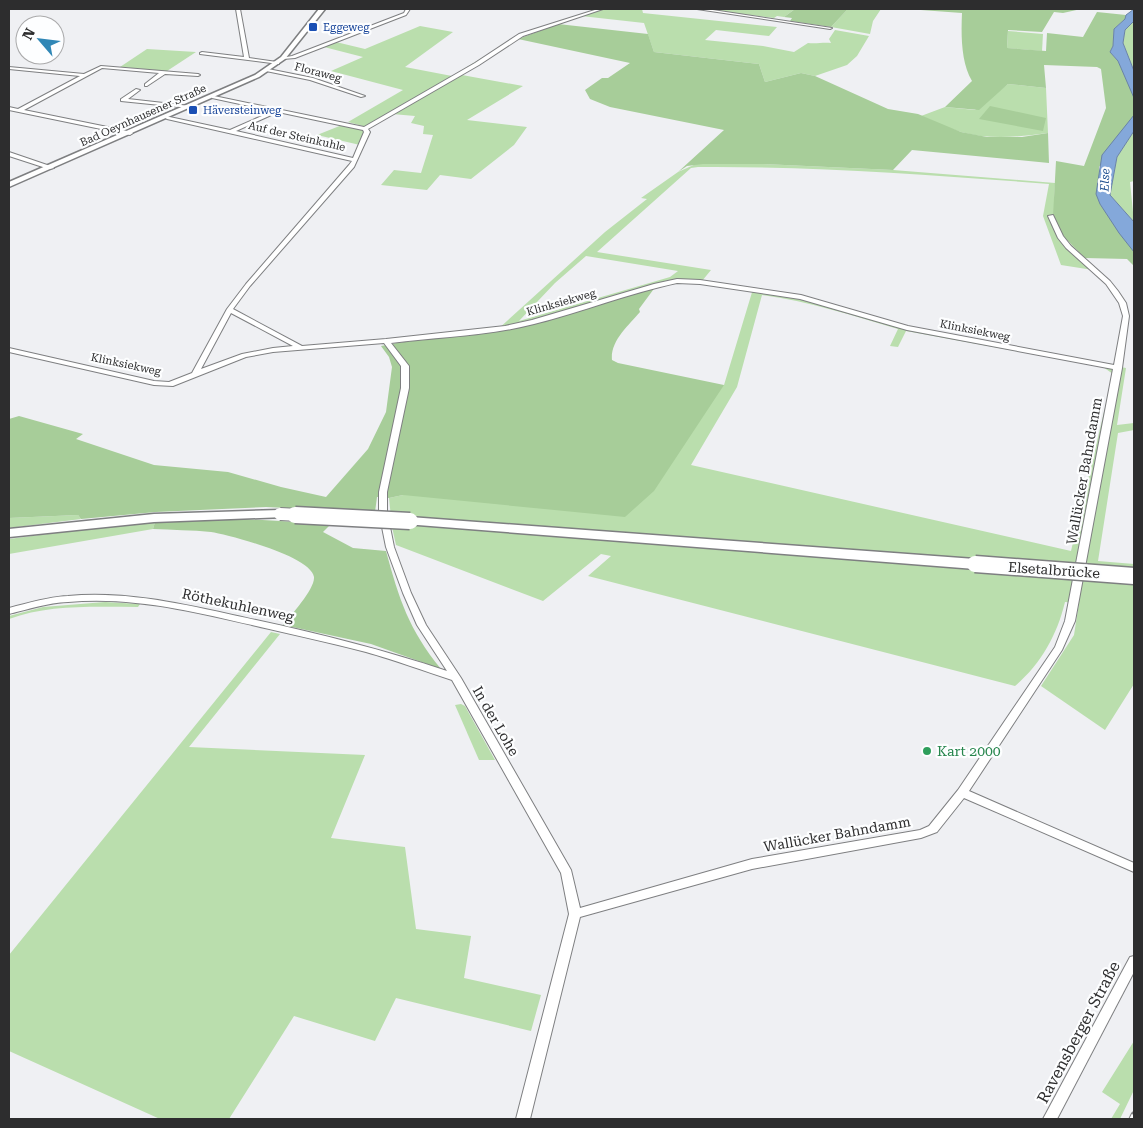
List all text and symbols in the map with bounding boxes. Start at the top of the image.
north arrow [15,15,65,65]
marker: Eggeweg [307,21,319,33]
place label: Eggeweg [323,21,370,34]
text: N [19,25,38,42]
street label: Floraweg [293,60,343,85]
street label: Bad Oeynhausener Straße [78,82,208,149]
marker: Häversteinweg [187,104,199,116]
place label: Häversteinweg [203,104,282,117]
street label: Auf der Steinkuhle [247,119,347,154]
water label: Else [1097,168,1113,193]
street label: Klinksiekweg [525,286,598,319]
street label: Klinksiekweg [939,317,1012,344]
street label: Klinksiekweg [90,351,163,378]
street label: Wallücker Bahndamm [1063,396,1105,546]
street label: Elsetalbrücke [1007,559,1101,581]
street label: Röthekuhlenweg [181,585,295,625]
street label: In der Lohe [470,683,523,759]
place label: Kart 2000 [937,743,1001,759]
marker: Kart 2000 [921,745,933,757]
street label: Wallücker Bahndamm [762,813,912,855]
street label: Ravensberger Straße [1033,958,1124,1107]

